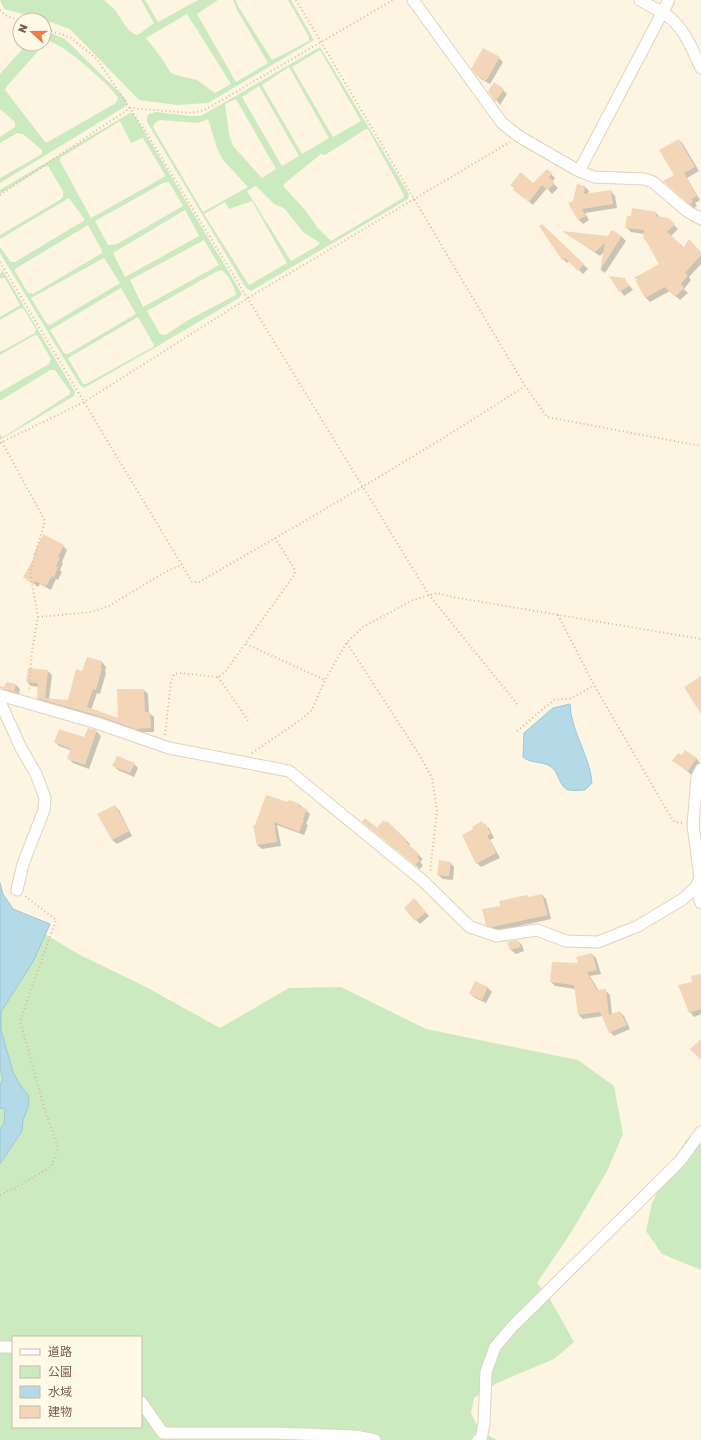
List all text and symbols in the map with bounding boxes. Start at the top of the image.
north arrow [12,12,52,52]
text: N [15,22,30,34]
legend [12,1336,142,1428]
text: 道路 [48,1344,72,1359]
text: 公園 [48,1364,72,1379]
text: 水域 [48,1384,72,1399]
text: 建物 [48,1404,72,1419]

